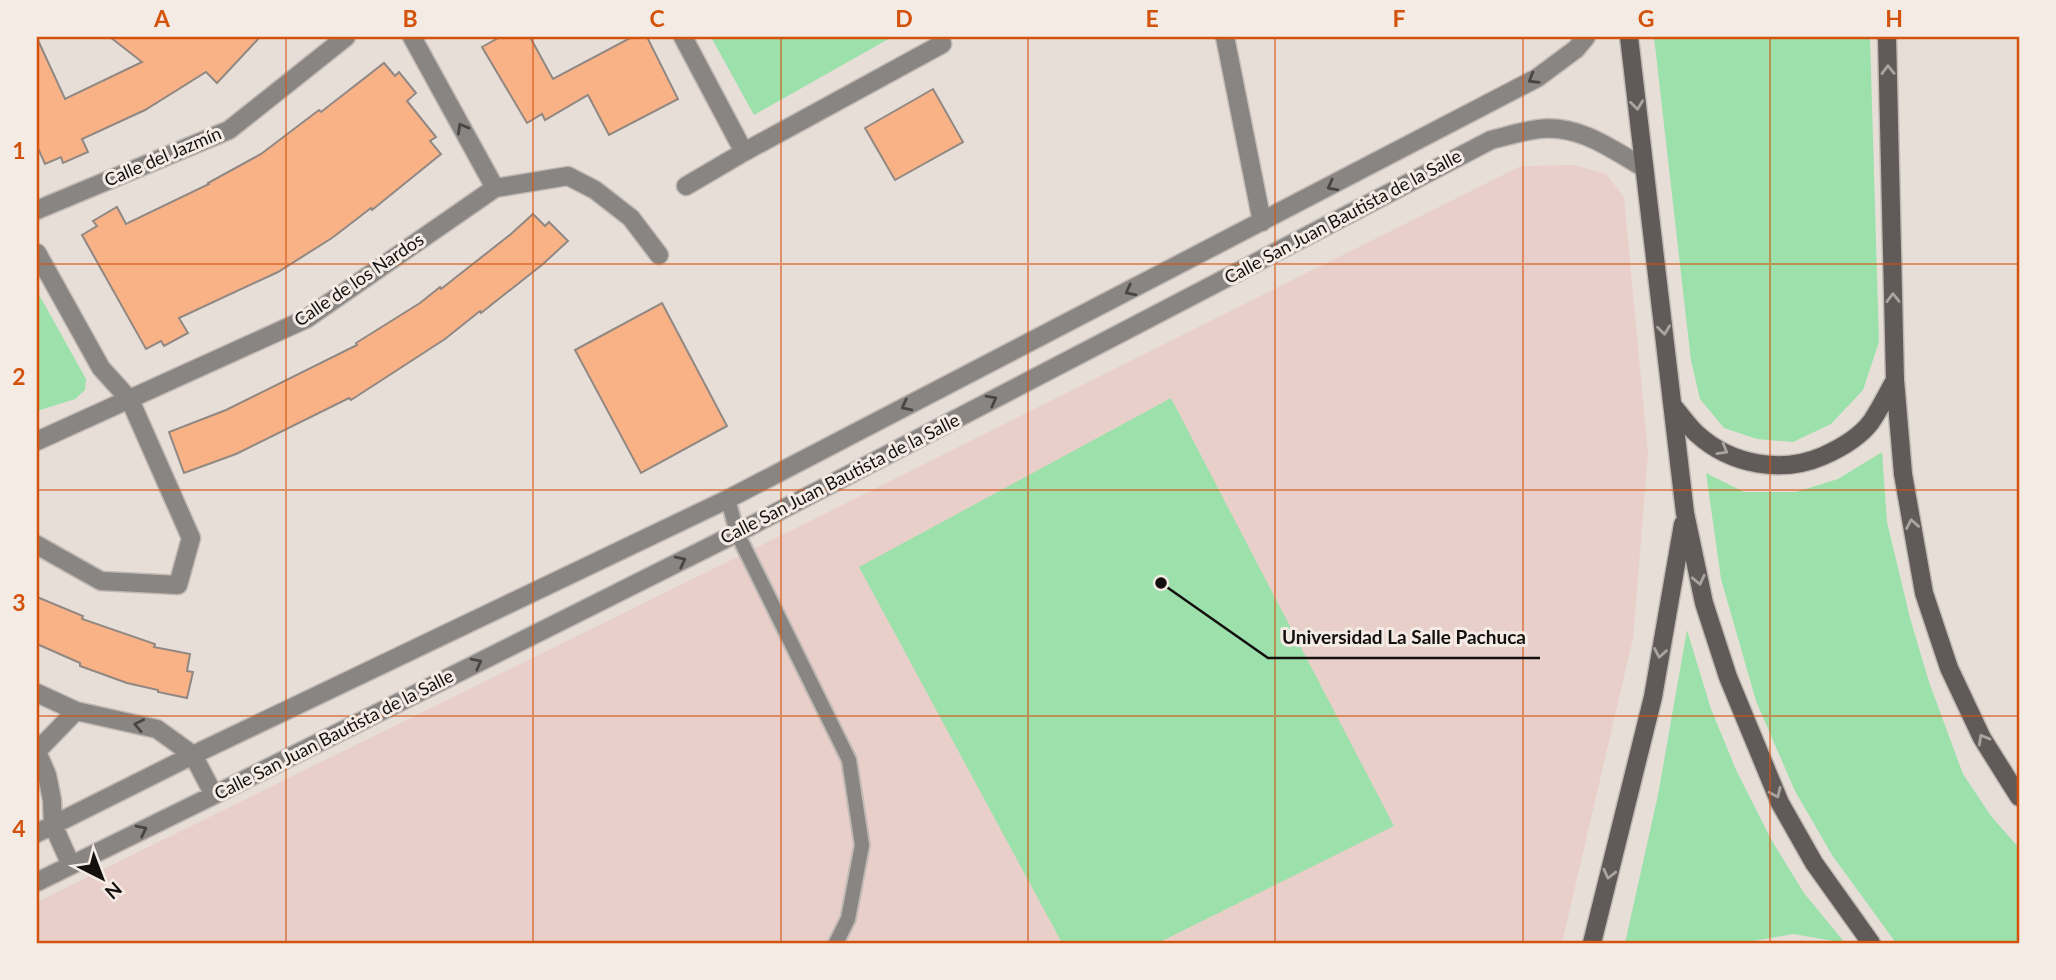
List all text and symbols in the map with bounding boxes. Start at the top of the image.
text: A [153,4,171,32]
text: B [402,4,418,32]
text: C [649,4,665,32]
text: D [895,4,913,32]
text: E [1145,4,1159,32]
text: F [1392,4,1406,32]
text: G [1638,4,1654,32]
text: H [1885,4,1903,32]
one-way arrow [1880,65,1895,76]
one-way arrow [1527,71,1540,84]
one-way arrow [1629,99,1644,110]
street label: Calle del Jazmín [101,122,224,191]
one-way arrow [457,123,470,135]
text: 1 [12,136,26,164]
street label: Calle San Juan Bautista de la Salle [1220,144,1465,288]
one-way arrow [1327,177,1339,191]
street label: Calle de los Nardos [290,228,427,331]
one-way arrow [1125,282,1137,296]
one-way arrow [1885,292,1901,303]
one-way arrow [1656,325,1671,336]
text: 2 [12,362,26,390]
one-way arrow [984,395,997,409]
one-way arrow [901,398,913,412]
street label: Calle San Juan Bautista de la Salle [716,408,963,548]
one-way arrow [1716,442,1728,455]
one-way arrow [1905,518,1920,530]
one-way arrow [674,556,686,570]
one-way arrow [1690,574,1705,586]
text: 3 [12,588,26,616]
callout: Universidad La Salle Pachuca [1268,618,1540,658]
text: Universidad La Salle Pachuca [1282,625,1526,648]
one-way arrow [1653,647,1668,659]
one-way arrow [470,658,483,672]
street label: Calle San Juan Bautista de la Salle [210,664,457,804]
one-way arrow [133,718,145,733]
one-way arrow [1978,733,1991,746]
one-way arrow [1768,786,1782,799]
text: 4 [12,814,26,842]
one-way arrow [135,825,147,839]
north arrow [66,844,136,914]
one-way arrow [1603,868,1617,880]
text: N [101,878,127,904]

